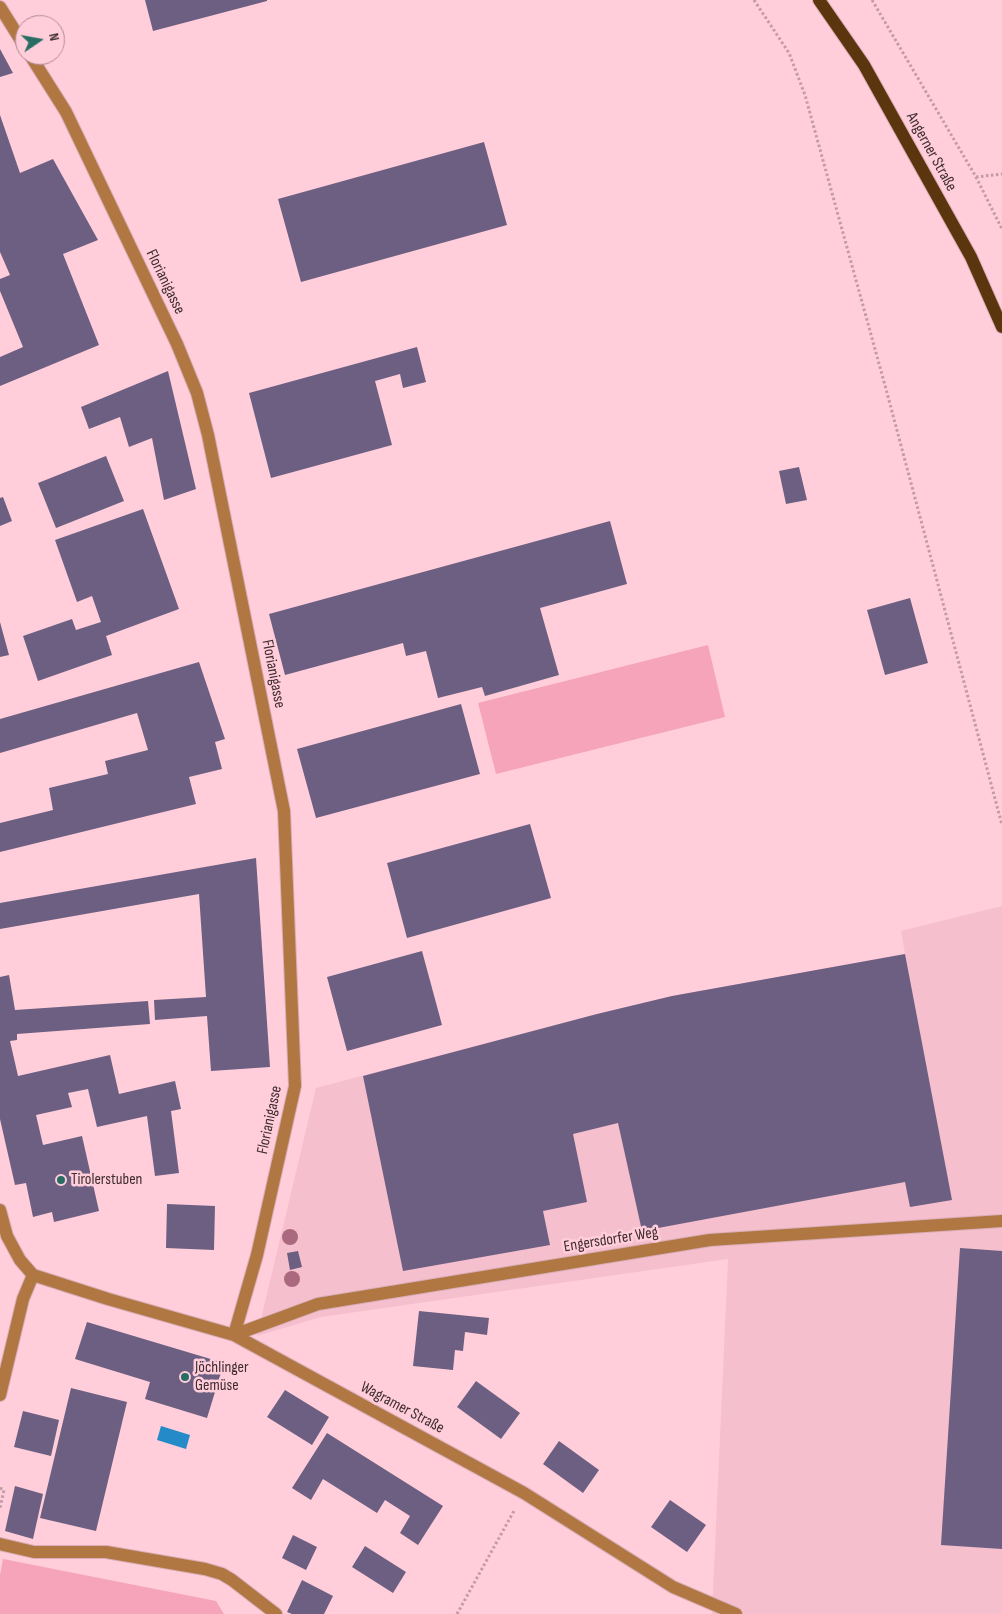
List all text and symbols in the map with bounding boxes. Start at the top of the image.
north arrow [15,15,65,65]
text: N [45,32,63,42]
street label: Angerner Straße [901,109,961,195]
street label: Florianigasse [141,247,189,317]
street label: Florianigasse [257,638,289,710]
street label: Florianigasse [253,1084,287,1156]
place label: Tirolerstuben [71,1170,142,1190]
marker: Tirolerstuben [55,1174,67,1186]
street label: Engersdorfer Weg [562,1223,660,1257]
place label: Jöchlinger Gemüse [195,1358,249,1396]
marker: Jöchlinger Gemüse [179,1371,191,1383]
street label: Wagramer Straße [357,1378,447,1438]

